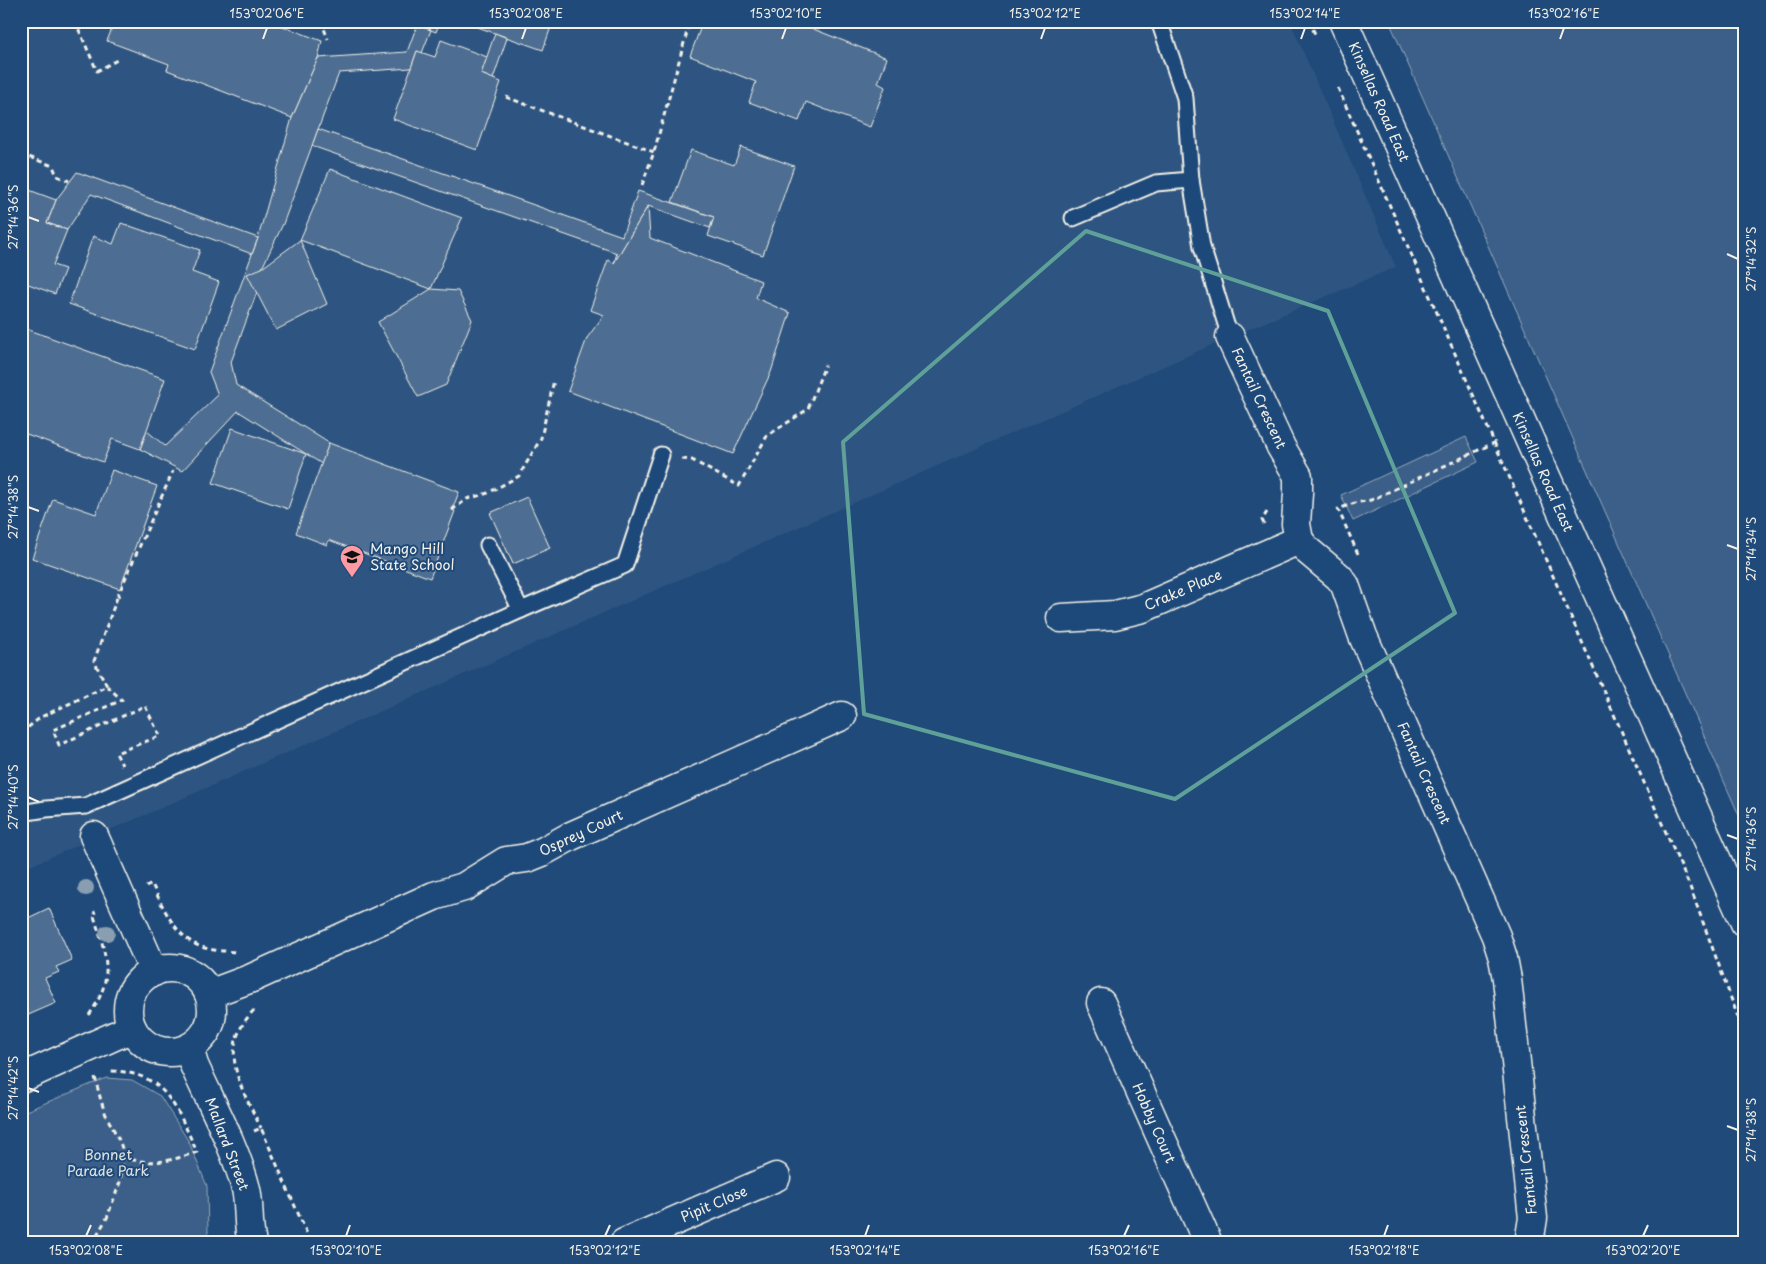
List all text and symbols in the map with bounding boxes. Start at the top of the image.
text: 153°02'06"E [230,4,304,22]
text: 153°02'08"E [489,4,563,22]
text: 153°02'10"E [750,4,822,22]
text: 153°02'12"E [1009,4,1081,22]
text: 153°02'14"E [1269,4,1341,22]
text: 153°02'16"E [1528,4,1600,22]
street label: Kinsellas Road East [1344,39,1415,165]
text: 27°14'36"S [4,184,22,250]
text: 27°14'32"S [1742,227,1760,291]
street label: Fantail Crescent [1227,343,1292,452]
street label: Kinsellas Road East [1508,409,1579,535]
text: 27°14'38"S [4,475,22,539]
text: 27°14'34"S [1742,517,1760,581]
place label: Mango Hill State School [370,538,454,575]
school or university icon: Mango Hill State School [339,544,365,578]
street label: Crake Place [1141,564,1225,615]
street label: Fantail Crescent [1392,718,1457,828]
text: 27°14'40"S [4,764,22,830]
street label: Osprey Court [536,804,626,861]
text: 27°14'36"S [1742,806,1760,872]
text: 27°14'42"S [4,1056,22,1120]
street label: Hobby Court [1127,1079,1182,1167]
street label: Mallard Street [200,1094,255,1194]
text: 27°14'38"S [1742,1098,1760,1162]
street label: Fantail Crescent [1509,1104,1542,1216]
park label: Bonnet Parade Park [67,1144,149,1181]
street label: Pipit Close [677,1180,750,1227]
text: 153°02'08"E [49,1241,123,1259]
text: 153°02'10"E [310,1241,382,1259]
text: 153°02'12"E [569,1241,641,1259]
text: 153°02'14"E [829,1241,901,1259]
text: 153°02'16"E [1088,1241,1160,1259]
text: 153°02'18"E [1349,1241,1419,1259]
text: 153°02'20"E [1605,1241,1681,1259]

